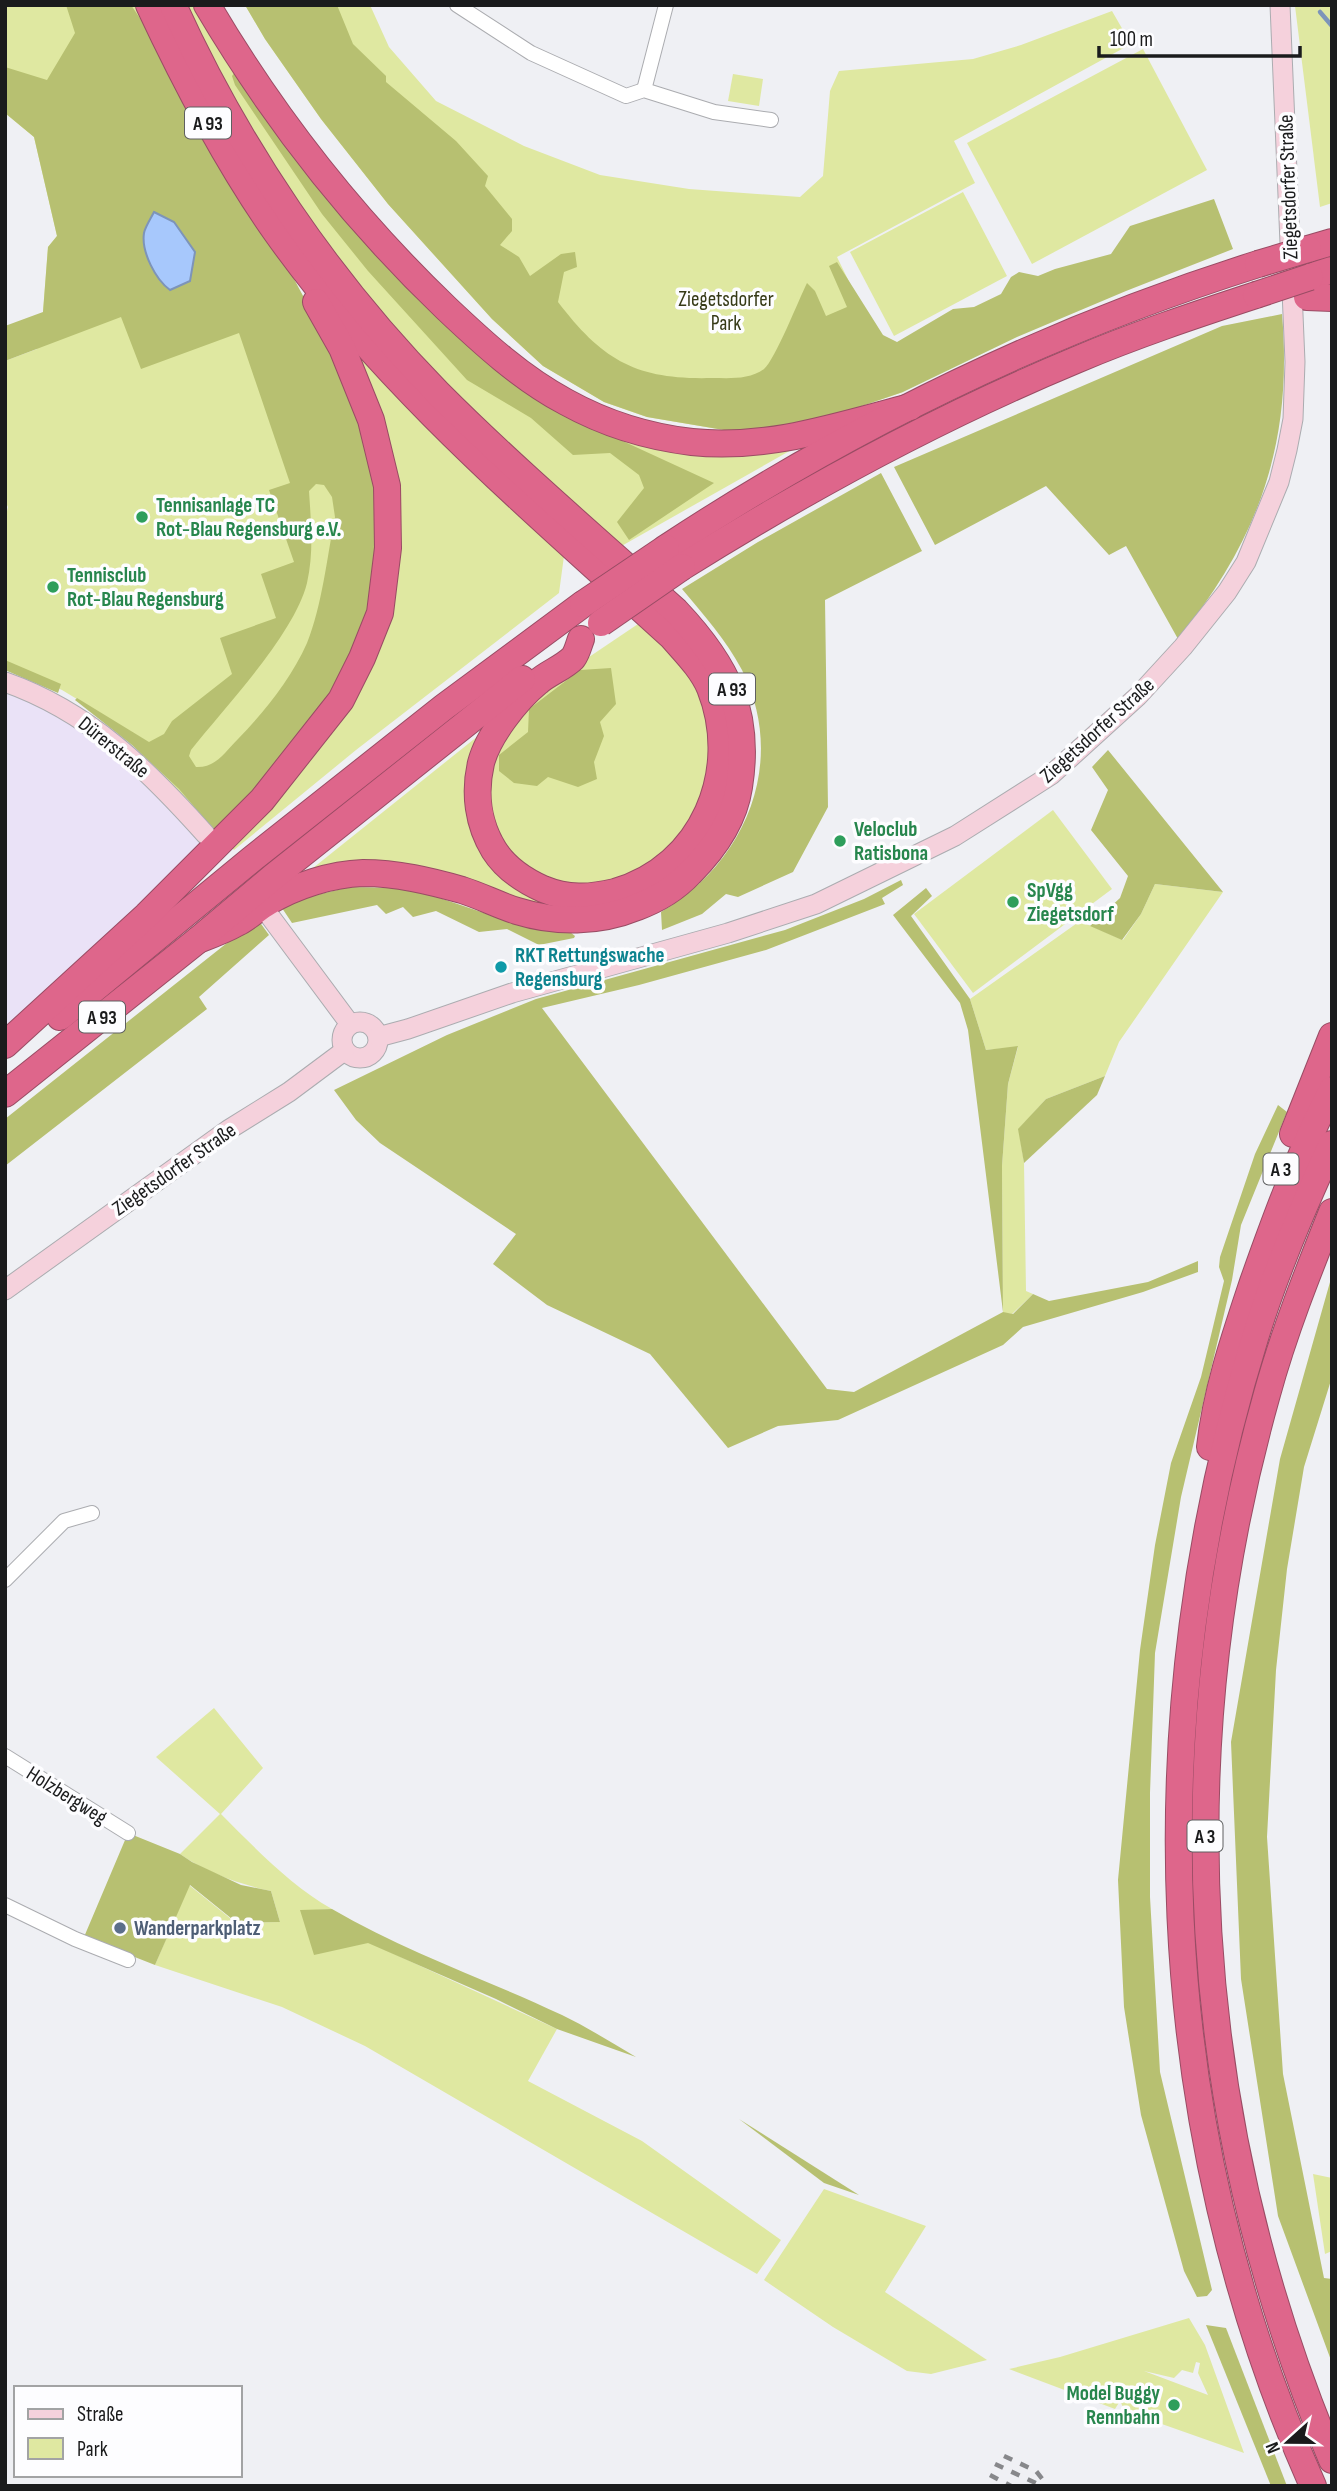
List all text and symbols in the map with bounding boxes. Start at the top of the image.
scale bar [1099,14,1300,58]
text: 100 m [1110,27,1153,52]
road number: A 93 [185,108,231,139]
street label: Ziegetsdorfer Straße [1273,114,1304,260]
park label: Ziegetsdorfer Park [678,287,774,336]
place label: Tennisanlage TC Rot-Blau Regensburg e.V. [156,493,341,542]
marker: Tennisanlage TC Rot-Blau Regensburg e.V. [134,509,150,525]
place label: Tennisclub Rot-Blau Regensburg [67,563,224,612]
marker: Tennisclub Rot-Blau Regensburg [45,579,61,595]
street label: Ziegetsdorfer Straße [1035,673,1160,788]
road number: A 93 [709,674,755,704]
street label: Dürerstraße [73,711,154,784]
place label: Veloclub Ratisbona [854,817,928,866]
marker: Veloclub Ratisbona [832,833,848,849]
place label: SpVgg Ziegetsdorf [1027,878,1114,927]
marker: SpVgg Ziegetsdorf [1005,894,1021,910]
place label: RKT Rettungswache Regensburg [515,943,665,992]
marker: RKT Rettungswache Regensburg [493,959,509,975]
road number: A 93 [79,1001,125,1032]
street label: Ziegetsdorfer Straße [108,1118,241,1221]
road number: A 3 [1264,1154,1298,1184]
street label: Holzbergweg [22,1761,112,1830]
road number: A 3 [1188,1820,1222,1852]
place label: Wanderparkplatz [134,1916,261,1941]
marker: Wanderparkplatz [112,1920,128,1936]
place label: Model Buggy Rennbahn [1066,2381,1160,2430]
legend [14,2386,242,2477]
marker: Model Buggy Rennbahn [1166,2397,1182,2413]
text: Straße [77,2402,123,2427]
north arrow [1253,2407,1323,2477]
text: Park [77,2437,108,2462]
text: N [1261,2439,1286,2456]

